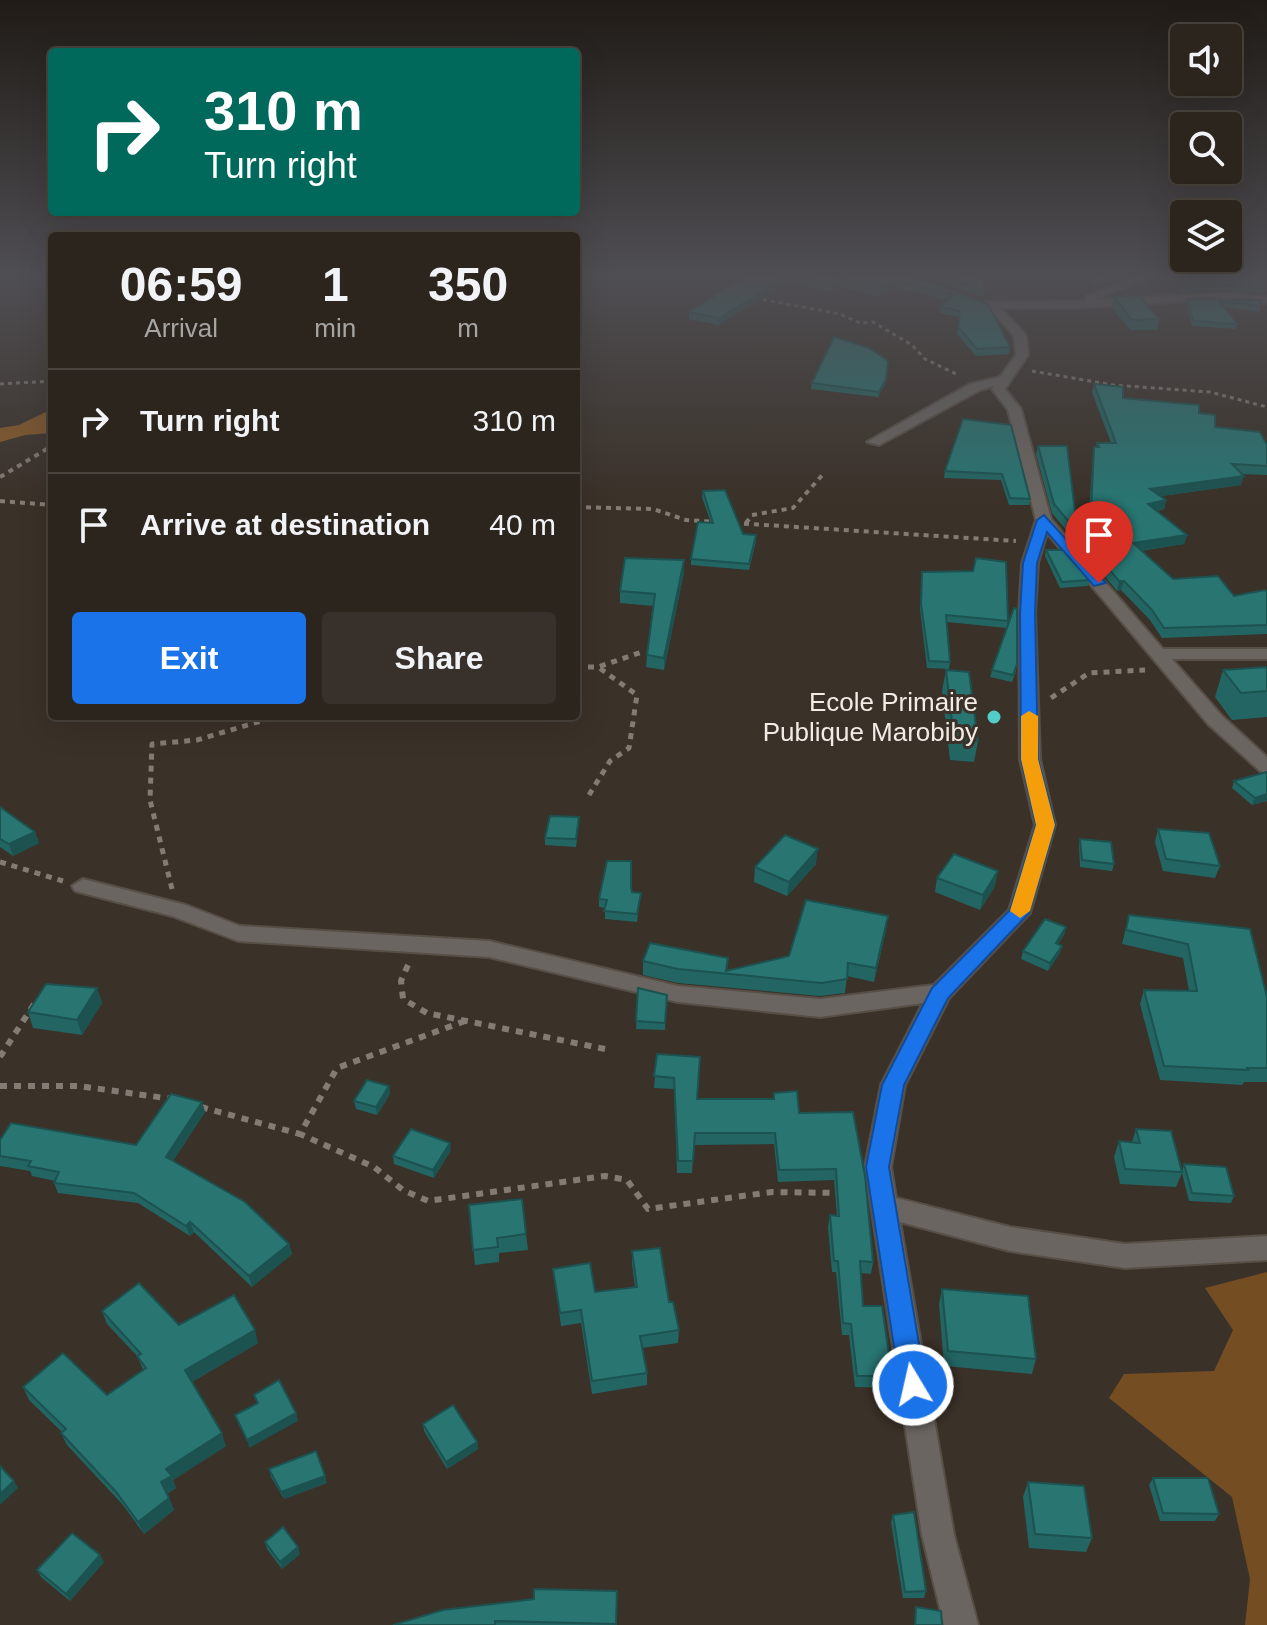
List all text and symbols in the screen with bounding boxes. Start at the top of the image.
map controls [1170,24,1242,272]
button: sound [1170,24,1242,96]
text: 310 m [204,79,363,142]
icon: right [72,80,176,184]
button: search [1170,112,1242,184]
text: Turn right [204,145,357,186]
button: layers [1170,200,1242,272]
text: 06:59 [120,258,243,311]
text: 1 [322,258,349,311]
text: 350 [428,258,508,311]
text: Arrival [144,313,218,343]
text: min [314,313,356,343]
text: m [457,313,479,343]
icon: right [72,399,116,443]
text: Turn right [140,404,279,437]
text: 310 m [473,404,556,437]
pin [1065,501,1133,583]
icon: arrive [72,503,116,547]
text: Arrive at destination [140,508,430,541]
text: 40 m [489,508,556,541]
icon: arrive [1077,513,1121,557]
button: Exit [72,612,306,704]
button: Share [322,612,556,704]
place label: Ecole Primaire Publique Marobiby [763,687,978,747]
marker: Ecole Primaire Publique Marobiby [985,708,1003,726]
position arrow [871,1343,955,1427]

